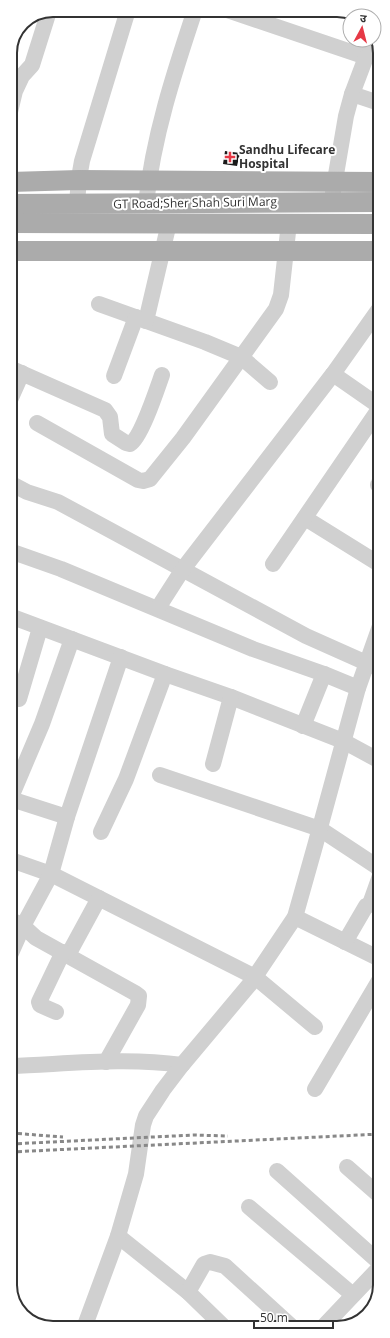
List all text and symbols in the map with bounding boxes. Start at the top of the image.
north arrow [342,8,382,48]
text: उ [359,10,368,25]
place label: Sandhu Lifecare Hospital [239,141,335,172]
marker: Sandhu Lifecare Hospital [224,151,236,163]
street label: GT Road;Sher Shah Suri Marg [113,193,278,212]
scale bar [254,1304,333,1330]
text: 50 m [260,1309,288,1326]

